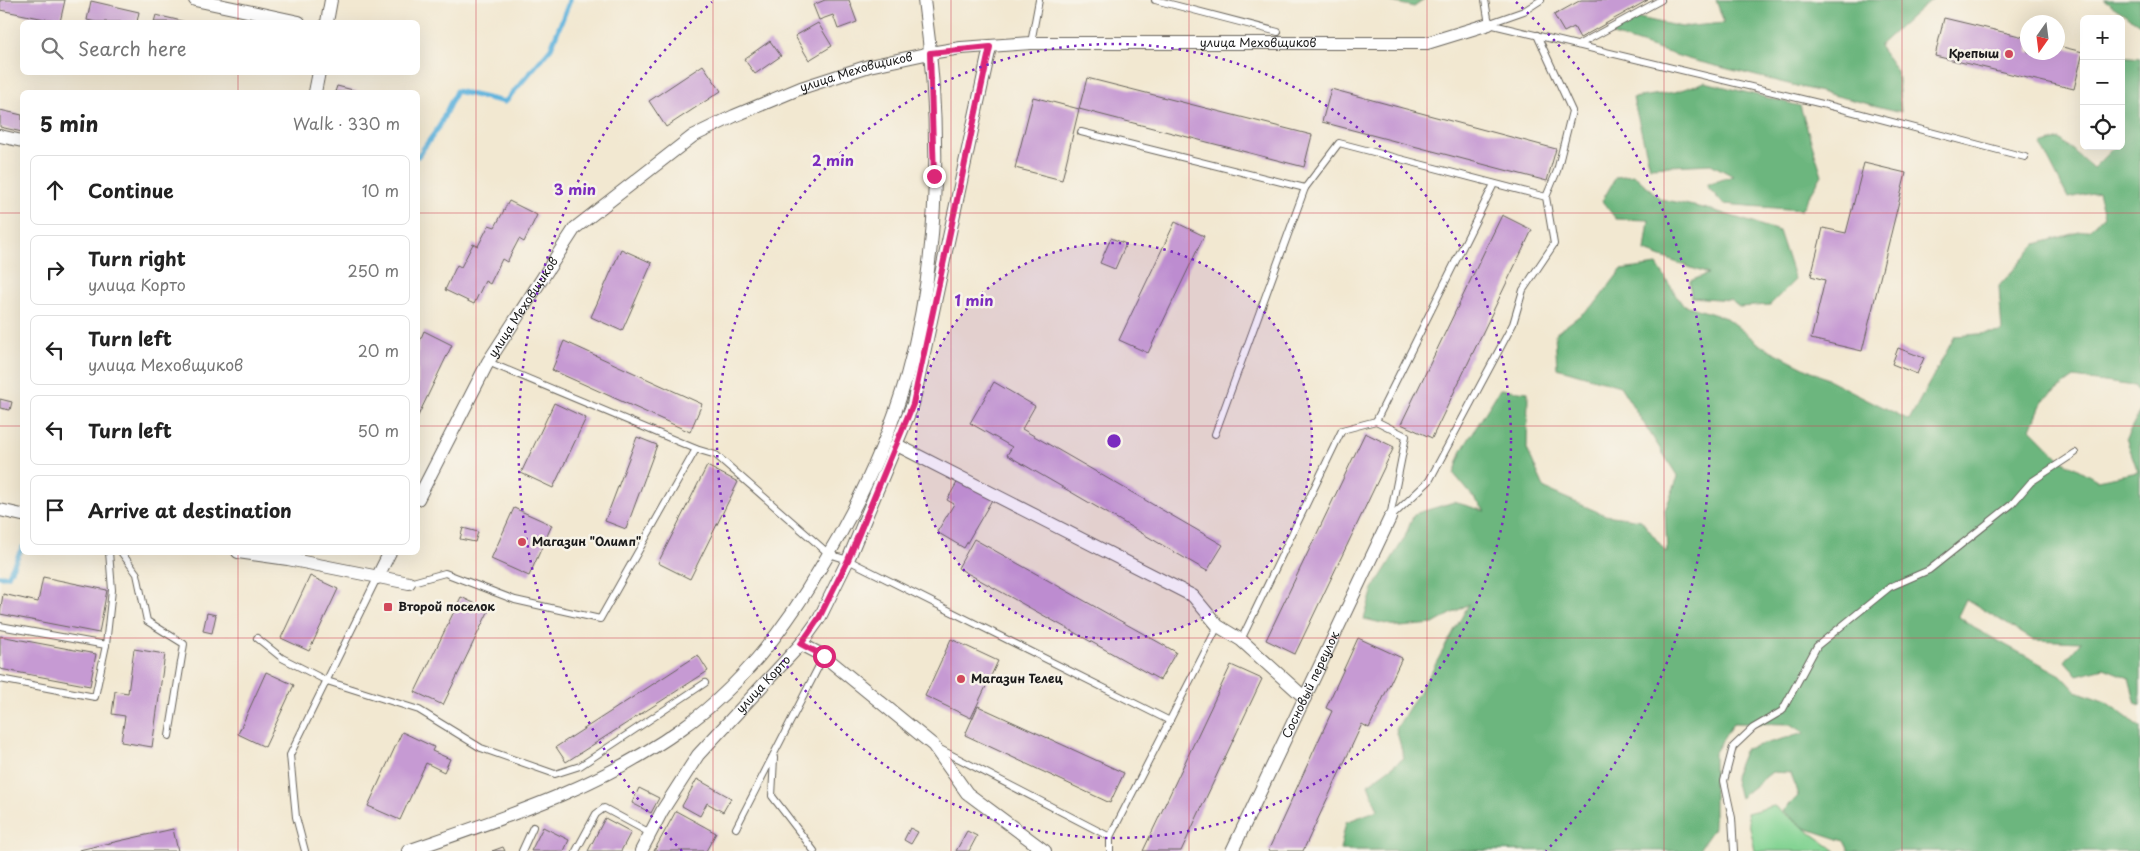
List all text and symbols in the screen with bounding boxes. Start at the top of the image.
north arrow [2020,15,2065,60]
map controls [2080,15,2125,150]
button: + [2080,15,2125,60]
search box [20,20,420,75]
street label: улица Меховщиков [1200,33,1316,51]
icon: search [38,34,66,62]
text: Search here [78,34,187,62]
place label: Крепыш [1948,44,1999,62]
street label: улица Меховщиков [797,47,914,96]
marker: Крепыш [2003,48,2015,60]
button: − [2080,60,2125,105]
button: locate [2080,105,2125,150]
text: 5 min [40,107,98,139]
text: Walk · 330 m [293,111,400,135]
text: 2 min [812,148,854,171]
route end [923,165,946,188]
icon: ahead [41,176,69,204]
text: Continue [88,176,174,204]
text: 3 min [554,177,596,200]
text: 10 m [362,178,399,202]
text: Turn right [88,244,186,272]
street label: улица Меховщиков [483,253,562,361]
icon: right [41,256,69,284]
text: 250 m [348,258,399,282]
text: улица Корто [88,272,186,296]
text: 1 min [955,288,993,311]
text: Turn left [88,324,172,352]
icon: left [41,336,69,364]
text: 20 m [358,338,399,362]
text: улица Меховщиков [88,352,243,376]
icon: left [41,416,69,444]
text: Turn left [88,416,172,444]
text: 50 m [358,418,399,442]
centre of rings [1105,432,1123,450]
icon: arrive [41,496,69,524]
text: Arrive at destination [88,496,292,524]
place label: Магазин "Олимп" [532,532,641,550]
marker: Магазин "Олимп" [516,536,528,548]
place label: Второй поселок [398,597,495,615]
marker: Второй поселок [382,601,394,613]
street label: Сосновый переулок [1277,627,1343,741]
route start [813,645,836,668]
street label: улица Корто [731,651,794,717]
place label: Магазин Телец [971,669,1063,687]
marker: Магазин Телец [955,673,967,685]

